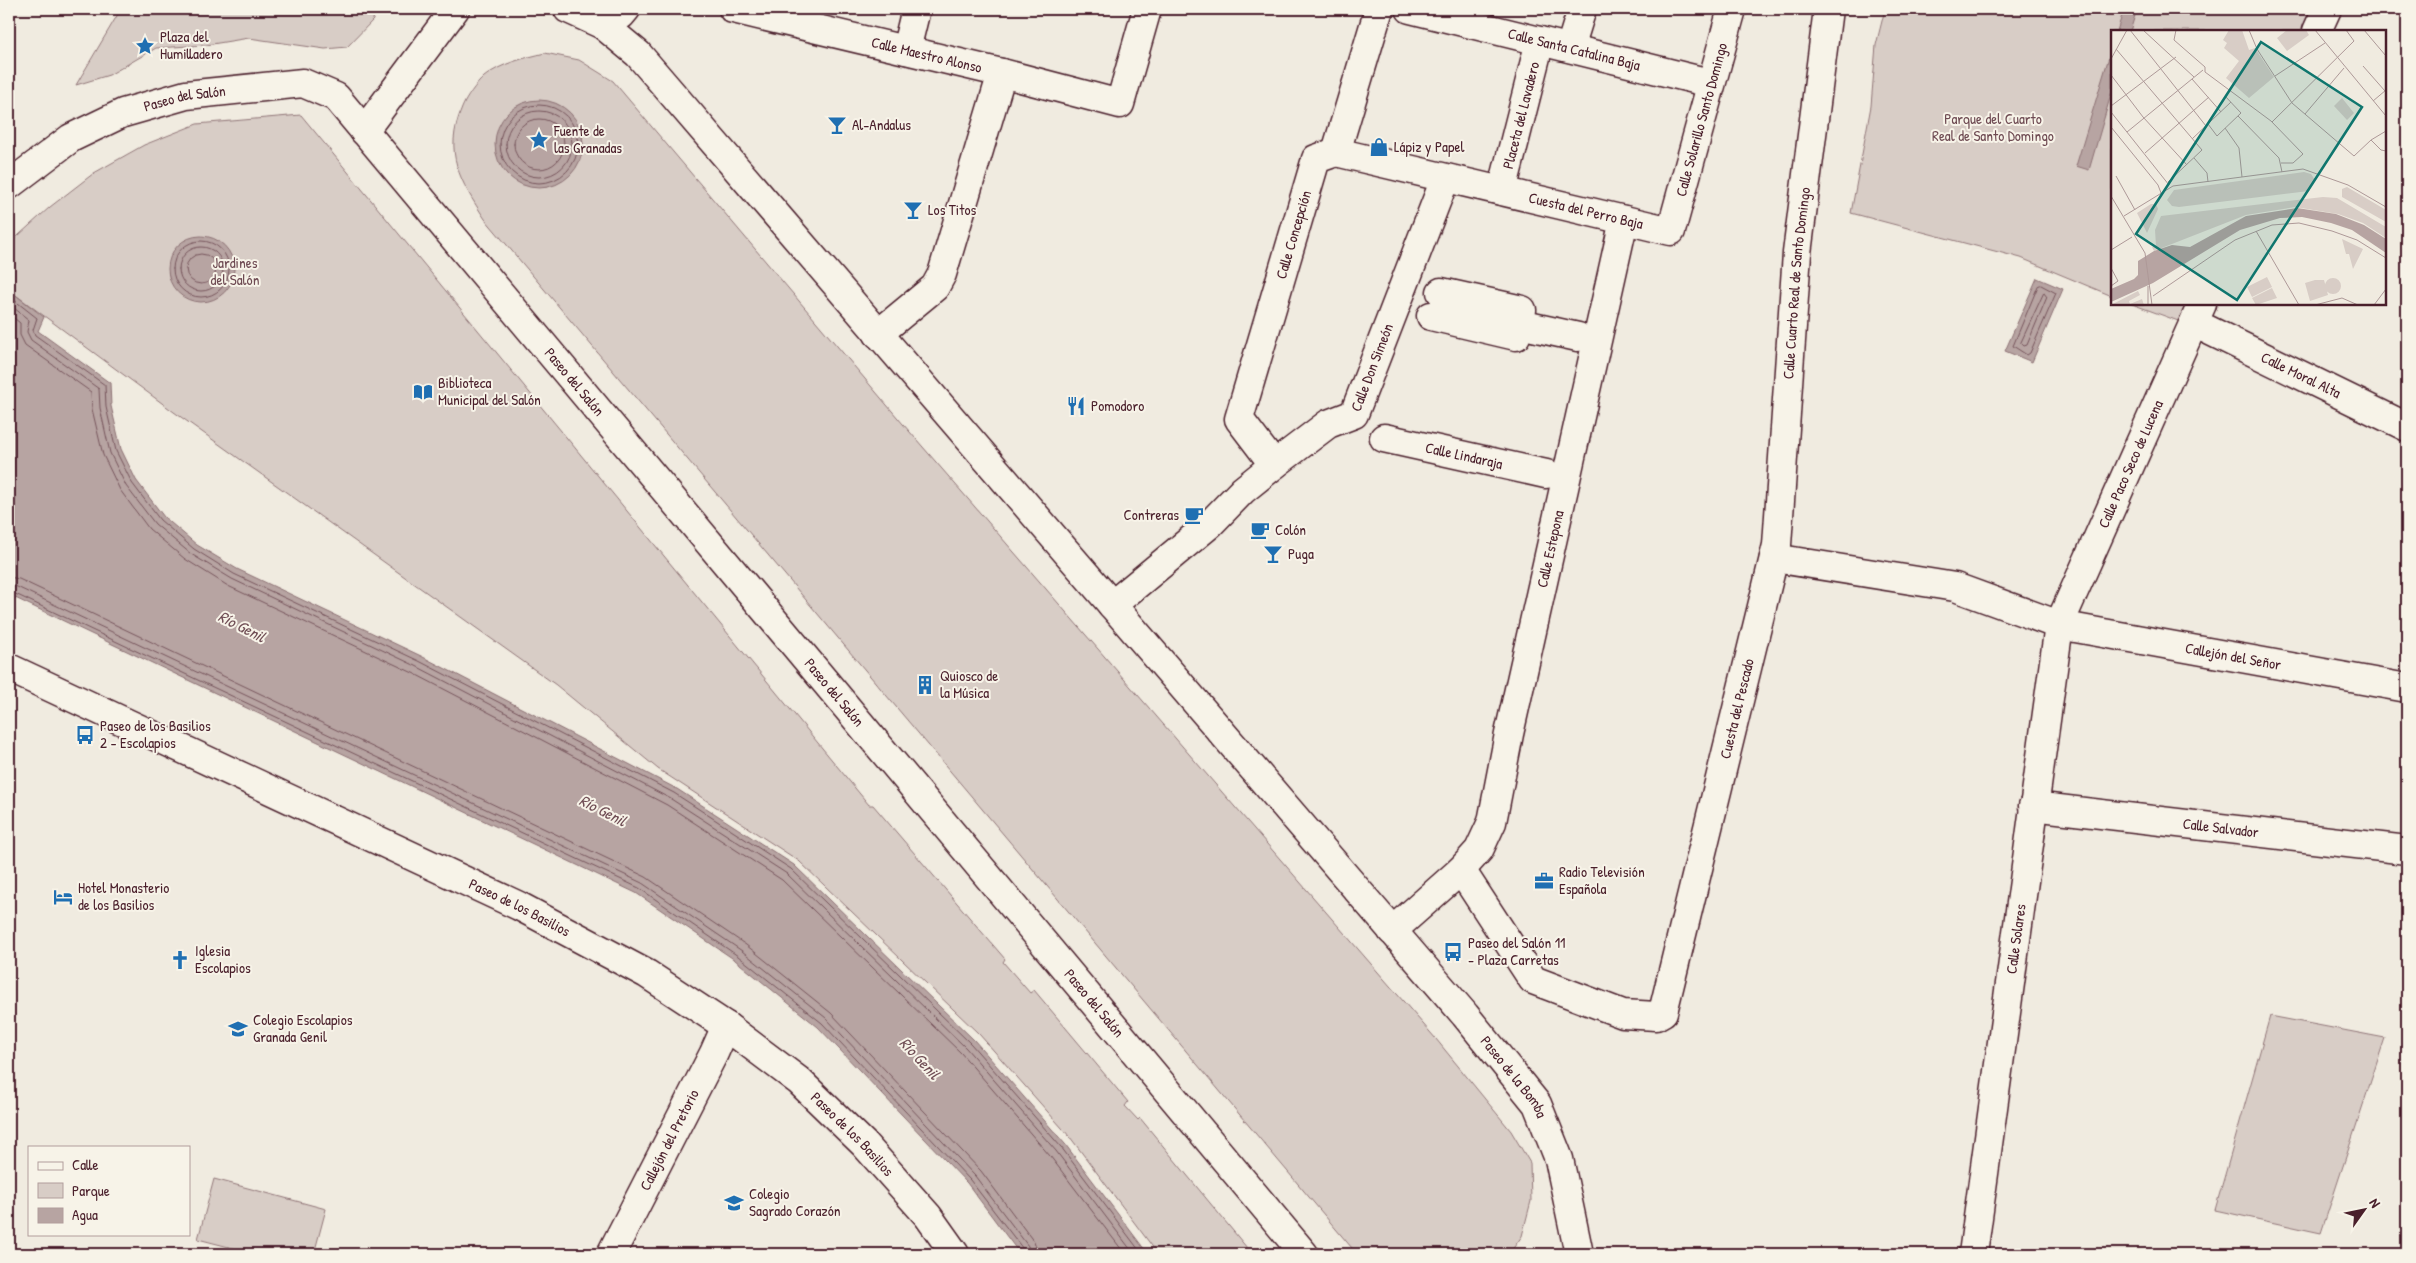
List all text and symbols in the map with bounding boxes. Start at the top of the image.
street label: Calle Santa Catalina Baja [1506,23,1643,75]
place label: Plaza del Humilladero [160,26,223,64]
inset map [2111,30,2386,305]
street label: Calle Maestro Alonso [869,31,984,78]
place icon: Plaza del Humilladero [134,35,156,57]
street label: Calle Solarillo Santo Domingo [1670,40,1732,199]
street label: Placeta del Lavadero [1497,59,1544,171]
street label: Paseo del Salón [141,80,227,117]
park label: Parque del Cuarto Real de Santo Domingo [1932,108,2054,146]
bar icon: Al-Andalus [826,114,848,136]
place label: Al-Andalus [852,114,911,135]
place label: Fuente de las Granadas [553,120,622,158]
place icon: Fuente de las Granadas [528,129,550,151]
shop icon: Lápiz y Papel [1368,136,1390,158]
place label: Lápiz y Papel [1394,136,1464,157]
street label: Calle Cuarto Real de Santo Domingo [1777,186,1815,380]
street label: Cuesta del Perro Baja [1527,187,1645,234]
street label: Calle Concepción [1270,188,1316,281]
bar icon: Los Titos [902,199,924,221]
place label: Los Titos [928,199,976,220]
park label: Jardines del Salón [211,252,260,290]
street label: Calle Don Simeón [1345,320,1398,414]
street label: Paseo del Salón [540,343,610,420]
street label: Calle Moral Alta [2258,346,2345,403]
place label: Biblioteca Municipal del Salón [438,372,541,410]
library icon: Biblioteca Municipal del Salón [412,381,434,403]
restaurant icon: Pomodoro [1065,395,1087,417]
place label: Pomodoro [1091,395,1144,416]
street label: Calle Paco Seco de Lucena [2093,396,2168,531]
street label: Calle Lindaraja [1424,437,1505,474]
place label: Contreras [1124,504,1179,525]
cafe icon: Contreras [1183,504,1205,526]
street label: Calle Estepona [1531,508,1569,590]
cafe icon: Colón [1249,519,1271,541]
place label: Colón [1275,519,1306,540]
bar icon: Puga [1262,543,1284,565]
place label: Puga [1288,543,1314,564]
water label: Río Genil [215,605,270,648]
street label: Callejón del Señor [2184,637,2283,675]
street label: Paseo del Salón [800,654,870,731]
street label: Cuesta del Pescado [1714,656,1759,761]
place label: Quiosco de la Música [940,665,998,703]
building icon: Quiosco de la Música [914,674,936,696]
place label: Paseo de los Basilios 2 - Escolapios [100,715,211,753]
bus stop icon: Paseo de los Basilios 2 - Escolapios [74,724,96,746]
water label: Río Genil [576,789,631,832]
street label: Calle Salvador [2182,813,2260,843]
place label: Radio Televisión Española [1559,861,1645,899]
office icon: Radio Televisión Española [1533,870,1555,892]
street label: Paseo de los Basilios [466,873,574,941]
place label: Hotel Monasterio de los Basilios [78,877,169,915]
hotel icon: Hotel Monasterio de los Basilios [52,886,74,908]
street label: Calle Solares [2000,902,2031,975]
place label: Paseo del Salón 11 - Plaza Carretas [1468,932,1566,970]
place label: Iglesia Escolapios [195,940,251,978]
bus stop icon: Paseo del Salón 11 - Plaza Carretas [1442,941,1464,963]
church icon: Iglesia Escolapios [169,949,191,971]
street label: Paseo del Salón [1060,964,1129,1042]
place label: Colegio Escolapios Granada Genil [253,1009,353,1047]
school or university icon: Colegio Escolapios Granada Genil [227,1018,249,1040]
street label: Paseo de la Bomba [1476,1031,1553,1121]
water label: Río Genil [895,1032,946,1084]
street label: Callejón del Pretorio [634,1086,704,1194]
street label: Paseo de los Basilios [806,1087,899,1181]
legend [28,1146,190,1236]
text: Calle [72,1154,99,1175]
text: Parque [72,1180,110,1201]
place label: Colegio Sagrado Corazón [749,1183,841,1221]
north arrow [2338,1186,2388,1236]
school or university icon: Colegio Sagrado Corazón [723,1192,745,1214]
text: N [2365,1194,2386,1211]
text: Agua [72,1204,98,1225]

